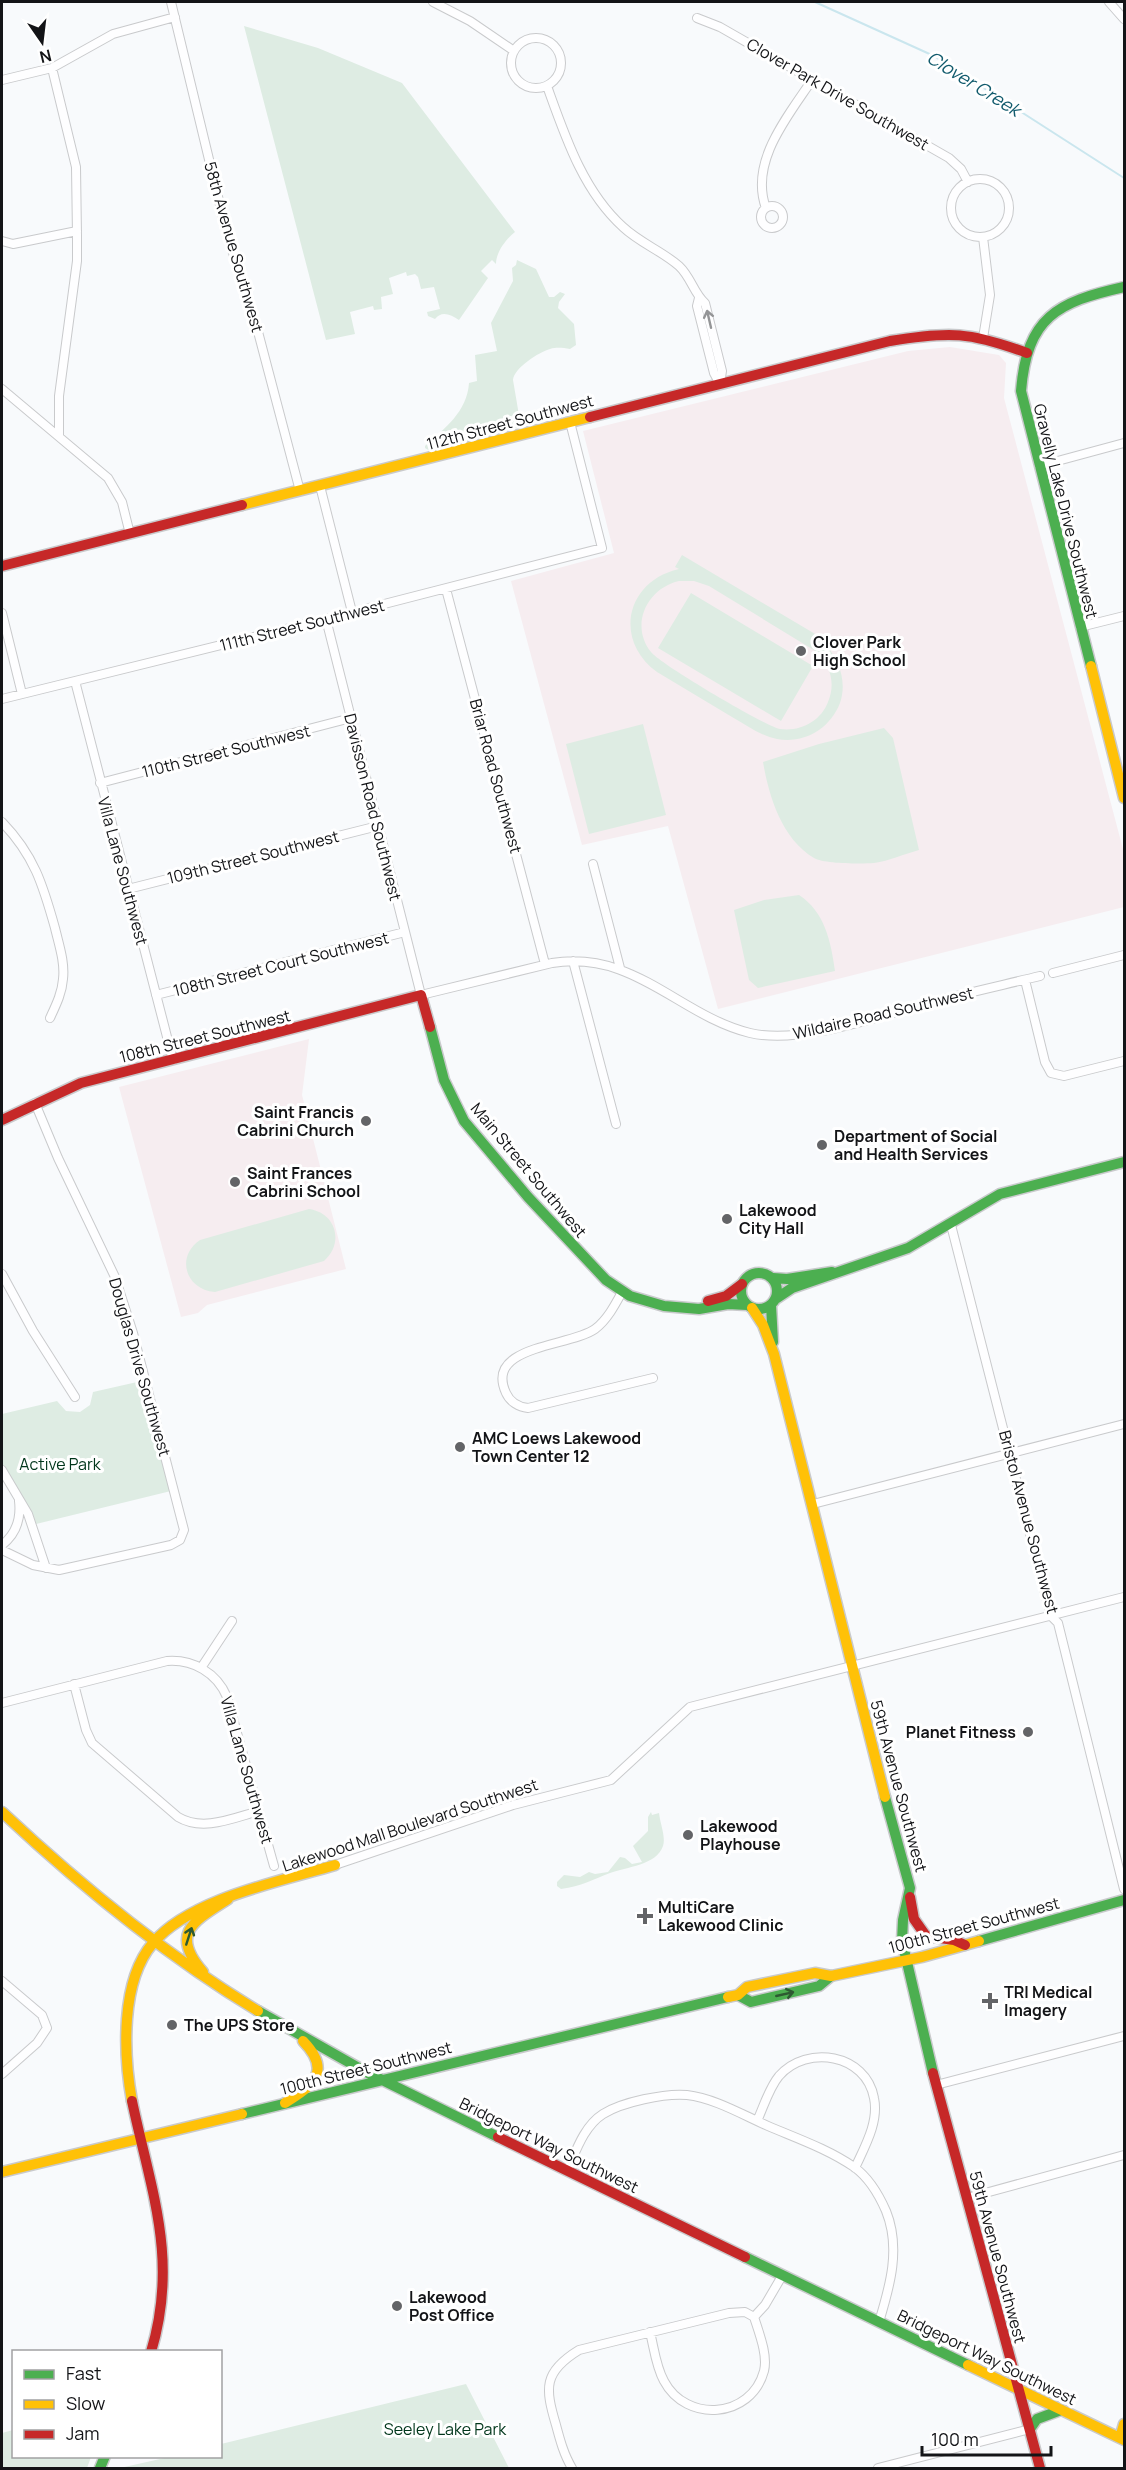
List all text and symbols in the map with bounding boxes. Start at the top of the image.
north arrow [12,12,72,72]
street label: Clover Park Drive Southwest [743,33,933,155]
text: N [37,44,54,69]
water label: Clover Creek [923,45,1028,123]
street label: 58th Avenue Southwest [199,159,269,335]
one-way arrow [703,310,714,329]
street label: 112th Street Southwest [424,389,596,455]
street label: Gravelly Lake Drive Southwest [1029,401,1103,621]
street label: 111th Street Southwest [217,594,387,656]
place label: Clover Park High School [813,631,906,671]
marker: Clover Park High School [794,644,808,658]
street label: Briar Road Southwest [465,696,527,856]
street label: Davisson Road Southwest [339,711,407,903]
street label: 110th Street Southwest [140,719,312,783]
street label: Villa Lane Southwest [93,794,153,948]
street label: 109th Street Southwest [165,825,341,889]
street label: 108th Street Court Southwest [171,927,391,1001]
street label: Wildaire Road Southwest [791,982,975,1044]
street label: 108th Street Southwest [117,1004,293,1068]
street label: Main Street Southwest [466,1098,592,1242]
place label: Saint Francis Cabrini Church [237,1101,354,1141]
marker: Saint Francis Cabrini Church [359,1114,373,1128]
place label: Department of Social and Health Services [834,1125,997,1165]
marker: Department of Social and Health Services [815,1138,829,1152]
place label: Saint Frances Cabrini School [247,1162,360,1202]
marker: Saint Frances Cabrini School [228,1175,242,1189]
place label: Lakewood City Hall [739,1199,817,1239]
marker: Lakewood City Hall [720,1212,734,1226]
street label: Douglas Drive Southwest [104,1275,176,1459]
place label: AMC Loews Lakewood Town Center 12 [472,1427,641,1467]
street label: Bristol Avenue Southwest [994,1428,1064,1616]
marker: AMC Loews Lakewood Town Center 12 [453,1440,467,1454]
park label: Active Park [19,1453,102,1475]
street label: Villa Lane Southwest [215,1694,279,1846]
street label: 59th Avenue Southwest [865,1698,933,1874]
place label: Planet Fitness [906,1721,1016,1743]
marker: Planet Fitness [1021,1725,1035,1739]
street label: Lakewood Mall Boulevard Southwest [279,1773,541,1877]
place label: Lakewood Playhouse [700,1815,781,1855]
marker: Lakewood Playhouse [681,1828,695,1842]
street label: 100th Street Southwest [886,1892,1062,1958]
place label: MultiCare Lakewood Clinic [658,1896,783,1936]
marker: MultiCare Lakewood Clinic [636,1907,654,1925]
one-way arrow [184,1927,195,1946]
place label: TRI Medical Imagery [1004,1981,1092,2021]
one-way arrow [775,1987,794,1999]
marker: TRI Medical Imagery [981,1992,999,2010]
place label: The UPS Store [184,2014,295,2036]
marker: The UPS Store [165,2018,179,2032]
street label: 100th Street Southwest [278,2036,454,2100]
street label: Bridgeport Way Southwest [456,2092,642,2198]
street label: 59th Avenue Southwest [964,2169,1032,2345]
place label: Lakewood Post Office [409,2286,495,2326]
marker: Lakewood Post Office [390,2299,404,2313]
street label: Bridgeport Way Southwest [894,2304,1080,2410]
legend [12,2350,222,2458]
text: Fast [66,2361,101,2385]
text: Slow [66,2391,106,2415]
park label: Seeley Lake Park [384,2418,507,2440]
scale bar [922,2419,1051,2457]
text: Jam [66,2421,100,2445]
text: 100 m [931,2427,979,2451]

